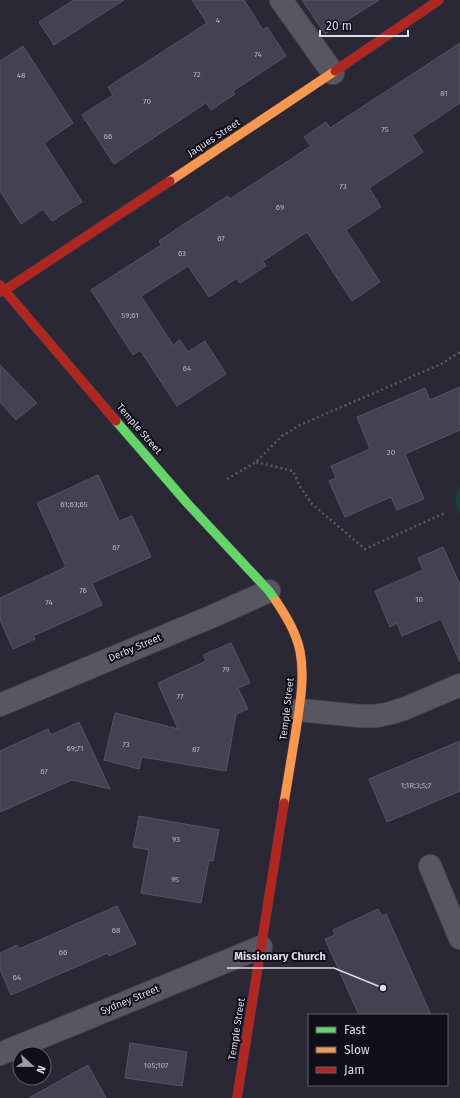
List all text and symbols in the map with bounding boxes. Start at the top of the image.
scale bar [320,12,408,38]
house number: 4 [216,16,221,25]
text: 20 m [326,19,352,33]
house number: 74 [254,50,262,59]
house number: 72 [193,70,201,79]
house number: 48 [17,71,26,80]
house number: 81 [440,89,448,98]
house number: 70 [143,97,151,106]
street label: Jaques Street [185,116,243,159]
house number: 75 [381,125,389,134]
house number: 66 [104,132,112,141]
house number: 73 [339,182,347,191]
house number: 69 [276,203,284,212]
house number: 67 [217,234,225,243]
house number: 63 [178,249,186,258]
house number: 59;61 [121,311,139,320]
house number: 64 [183,364,192,373]
street label: Temple Street [114,401,164,457]
house number: 20 [387,448,396,457]
house number: 61;63;65 [60,500,88,509]
house number: 67 [112,543,120,552]
house number: 76 [79,586,87,595]
house number: 10 [415,595,423,604]
house number: 74 [45,598,53,607]
street label: Derby Street [107,631,164,665]
house number: 79 [222,665,230,674]
street label: Temple Street [277,677,297,741]
house number: 77 [176,692,184,701]
house number: 73 [122,740,130,749]
house number: 69;71 [67,744,83,753]
house number: 87 [192,745,200,754]
house number: 67 [40,767,48,776]
house number: 1;1R;3;5;7 [401,781,432,790]
house number: 93 [172,835,180,844]
house number: 95 [171,875,179,884]
house number: 68 [112,926,121,935]
callout: Missionary Church [227,945,334,968]
house number: 66 [59,948,67,957]
text: Missionary Church [234,950,326,963]
house number: 64 [13,973,22,982]
street label: Sydney Street [99,983,161,1017]
street label: Temple Street [226,997,248,1061]
legend [308,1014,448,1086]
text: Fast [344,1023,366,1037]
text: Slow [344,1043,370,1057]
north arrow [12,1046,52,1086]
house number: 105;107 [144,1061,169,1070]
text: Jam [344,1063,364,1077]
text: N [33,1064,48,1075]

